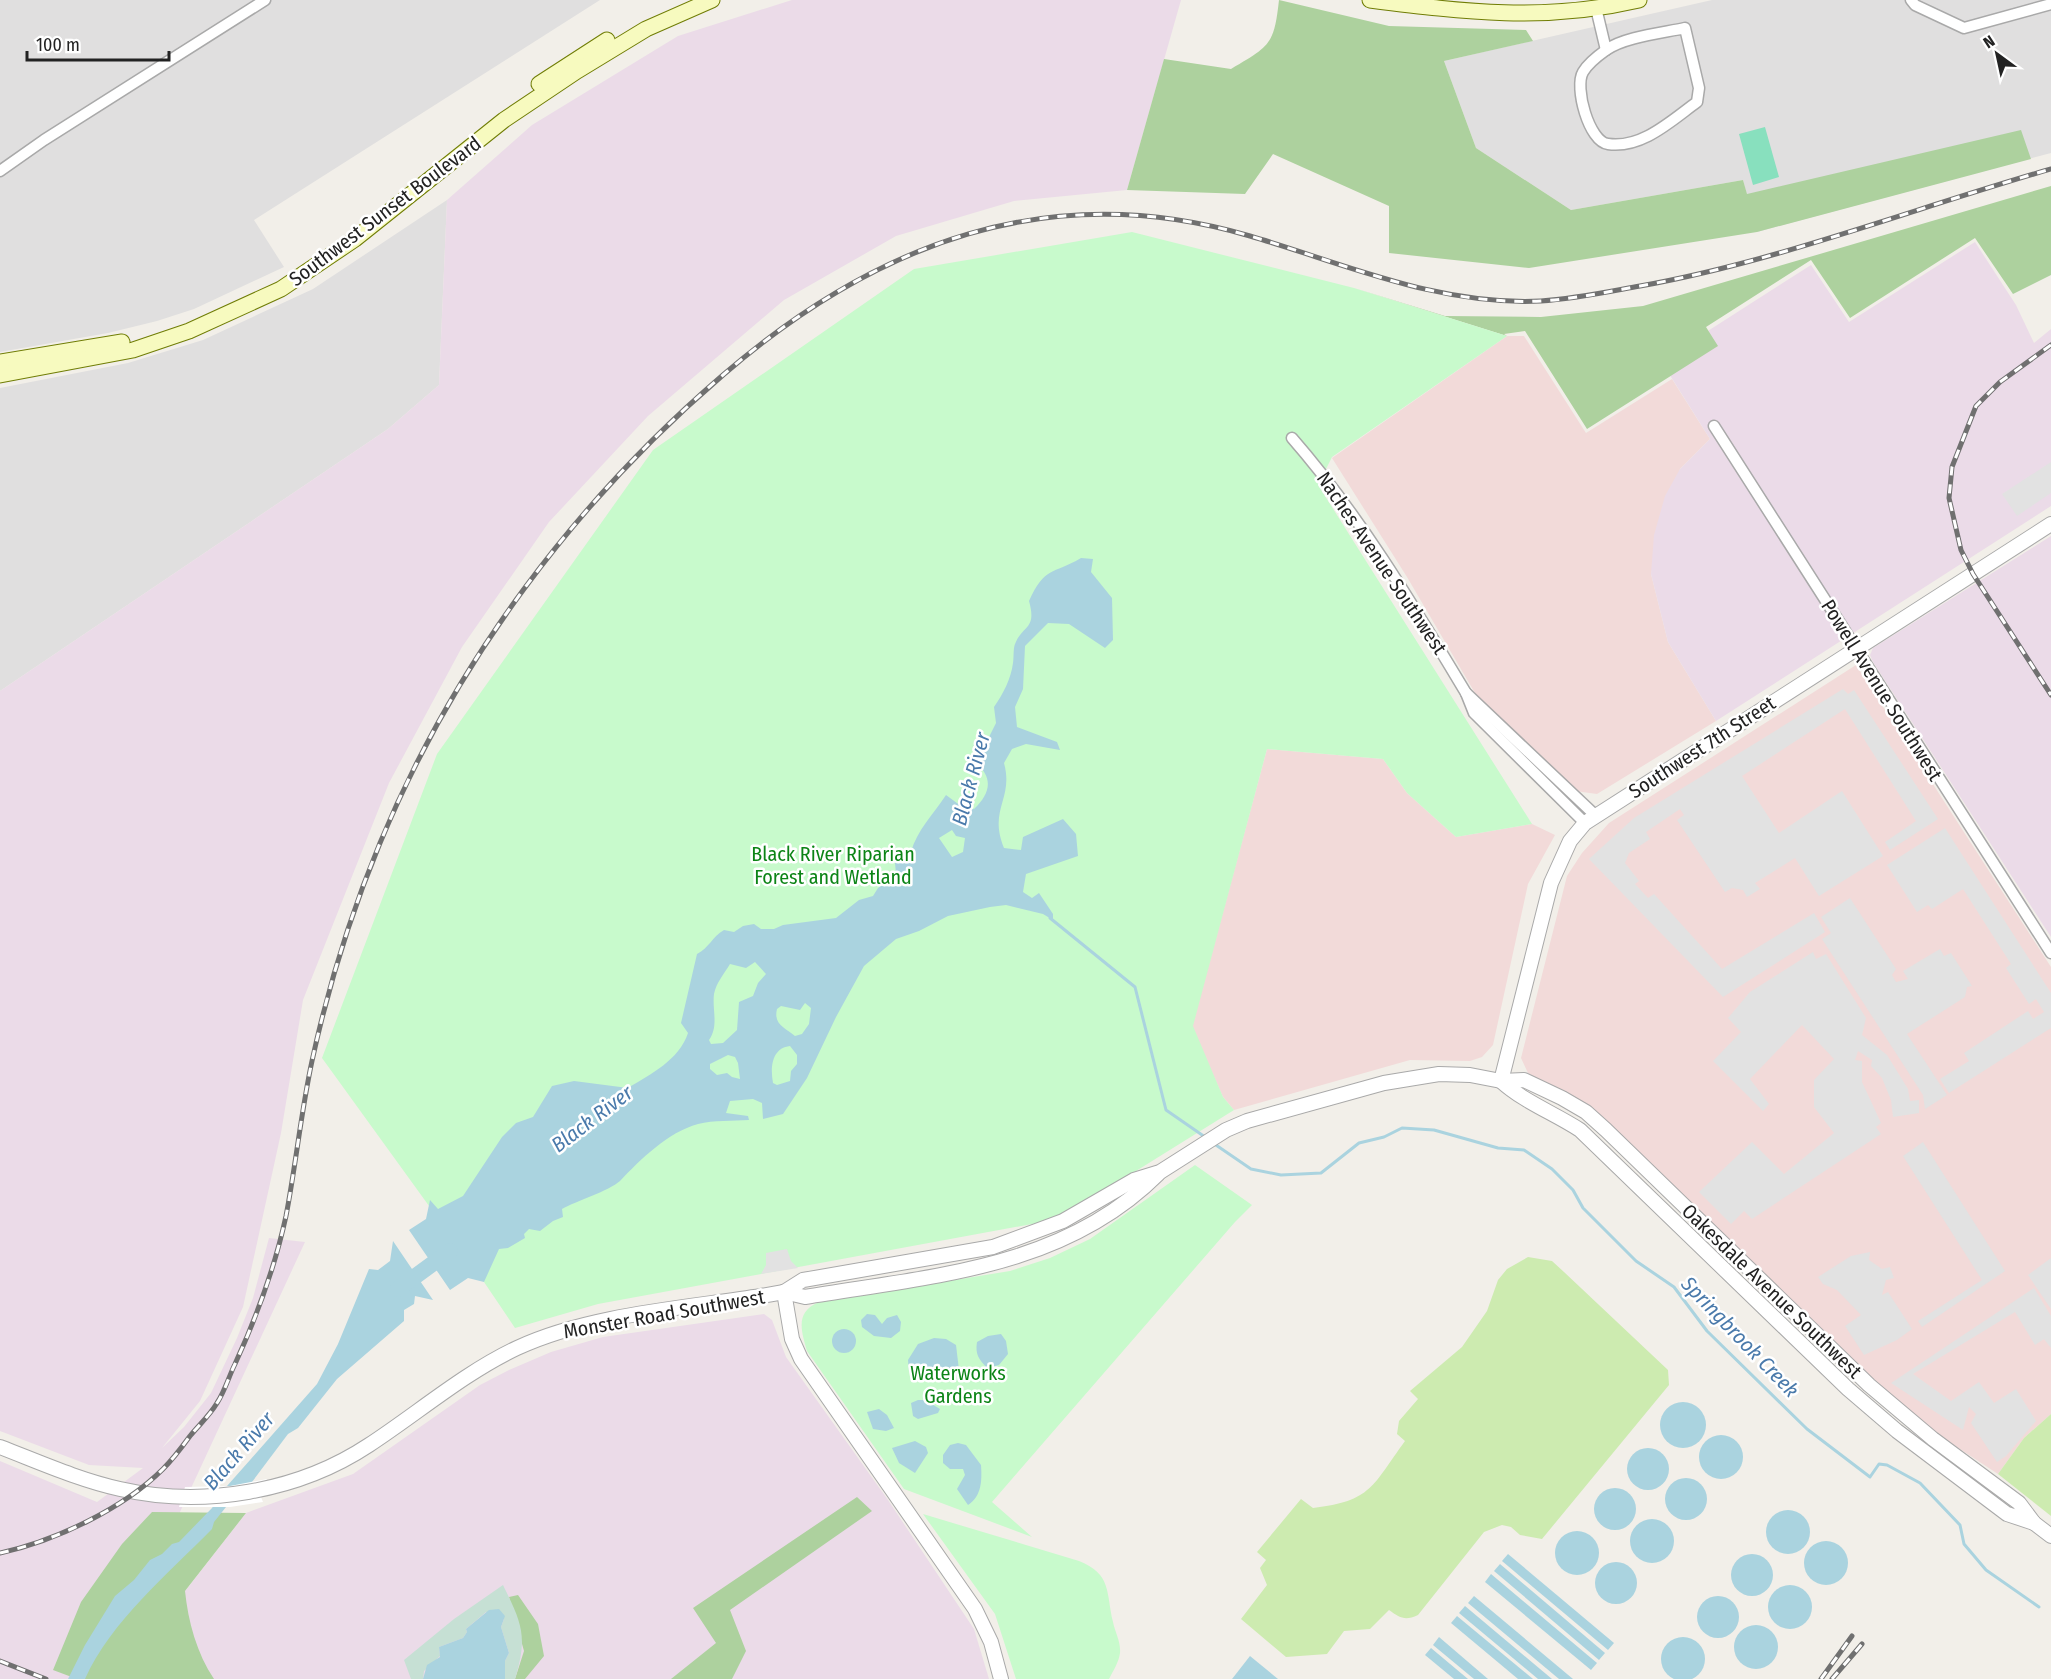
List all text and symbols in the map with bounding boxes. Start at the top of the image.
scale bar [27,24,170,62]
north arrow [1967,24,2027,84]
text: N [1980,31,1998,52]
text: 100 m [36,34,80,56]
street label: Southwest Sunset Boulevard [284,131,486,291]
street label: Naches Avenue Southwest [1312,467,1452,659]
street label: Powell Avenue Southwest [1816,595,1948,786]
street label: Southwest 7th Street [1624,690,1780,803]
water label: Black River [946,729,996,828]
park label: Black River Riparian Forest and Wetland [751,842,915,889]
water label: Black River [546,1080,638,1158]
street label: Oakesdale Avenue Southwest [1677,1199,1867,1384]
water label: Springbrook Creek [1675,1270,1804,1403]
street label: Monster Road Southwest [562,1284,767,1344]
park label: Waterworks Gardens [910,1361,1006,1408]
water label: Black River [198,1406,281,1495]

